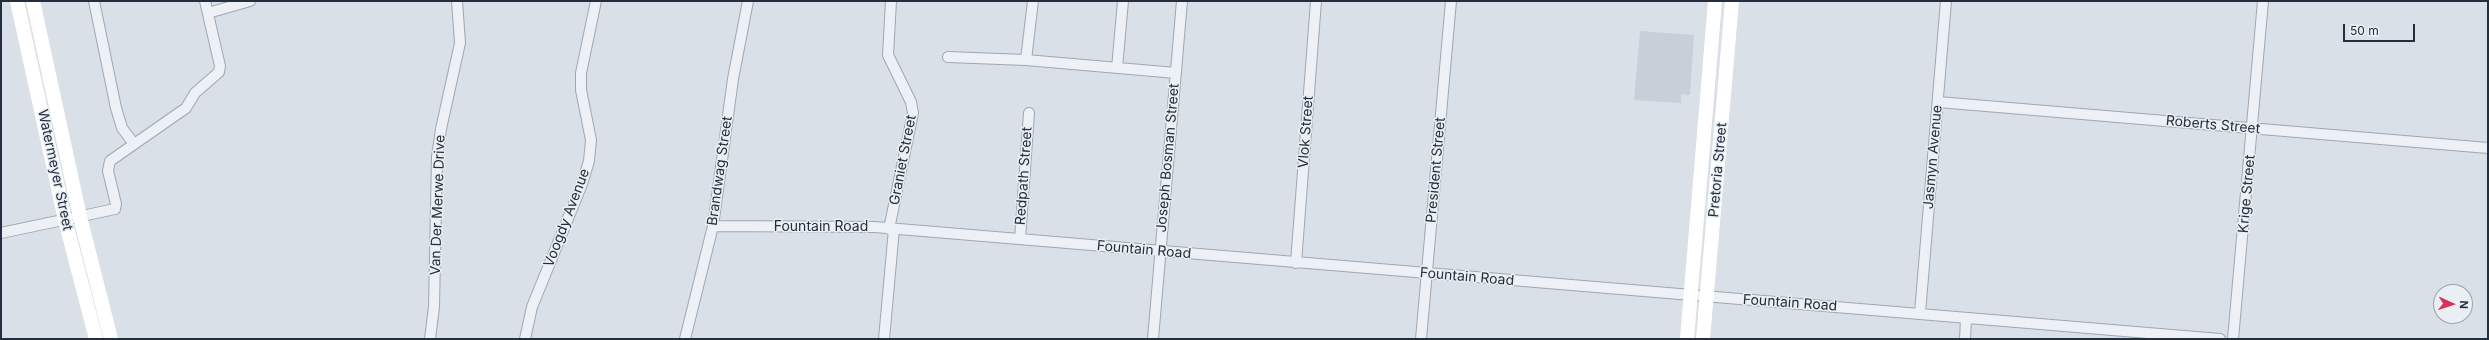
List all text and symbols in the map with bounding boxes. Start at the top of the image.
scale bar [2345,16,2417,42]
text: 50 m [2350,23,2379,38]
street label: Joseph Bosman Street [1153,83,1183,233]
street label: Vlok Street [1295,95,1317,169]
street label: Jasmyn Avenue [1920,104,1946,210]
street label: Watermeyer Street [34,108,76,232]
street label: Roberts Street [2165,113,2261,137]
street label: Graniet Street [886,114,920,206]
street label: Brandwag Street [704,115,736,227]
street label: President Street [1423,116,1449,224]
street label: Pretoria Street [1705,122,1731,218]
street label: Redpath Street [1012,126,1036,226]
street label: Van Der Merwe Drive [427,134,449,276]
street label: Krige Street [2235,154,2259,234]
street label: Voogdy Avenue [541,166,593,270]
street label: Fountain Road [774,219,868,235]
street label: Fountain Road [1096,238,1192,262]
street label: Fountain Road [1419,265,1515,289]
north arrow [2433,284,2473,324]
street label: Fountain Road [1742,291,1838,315]
text: N [2457,300,2471,309]

